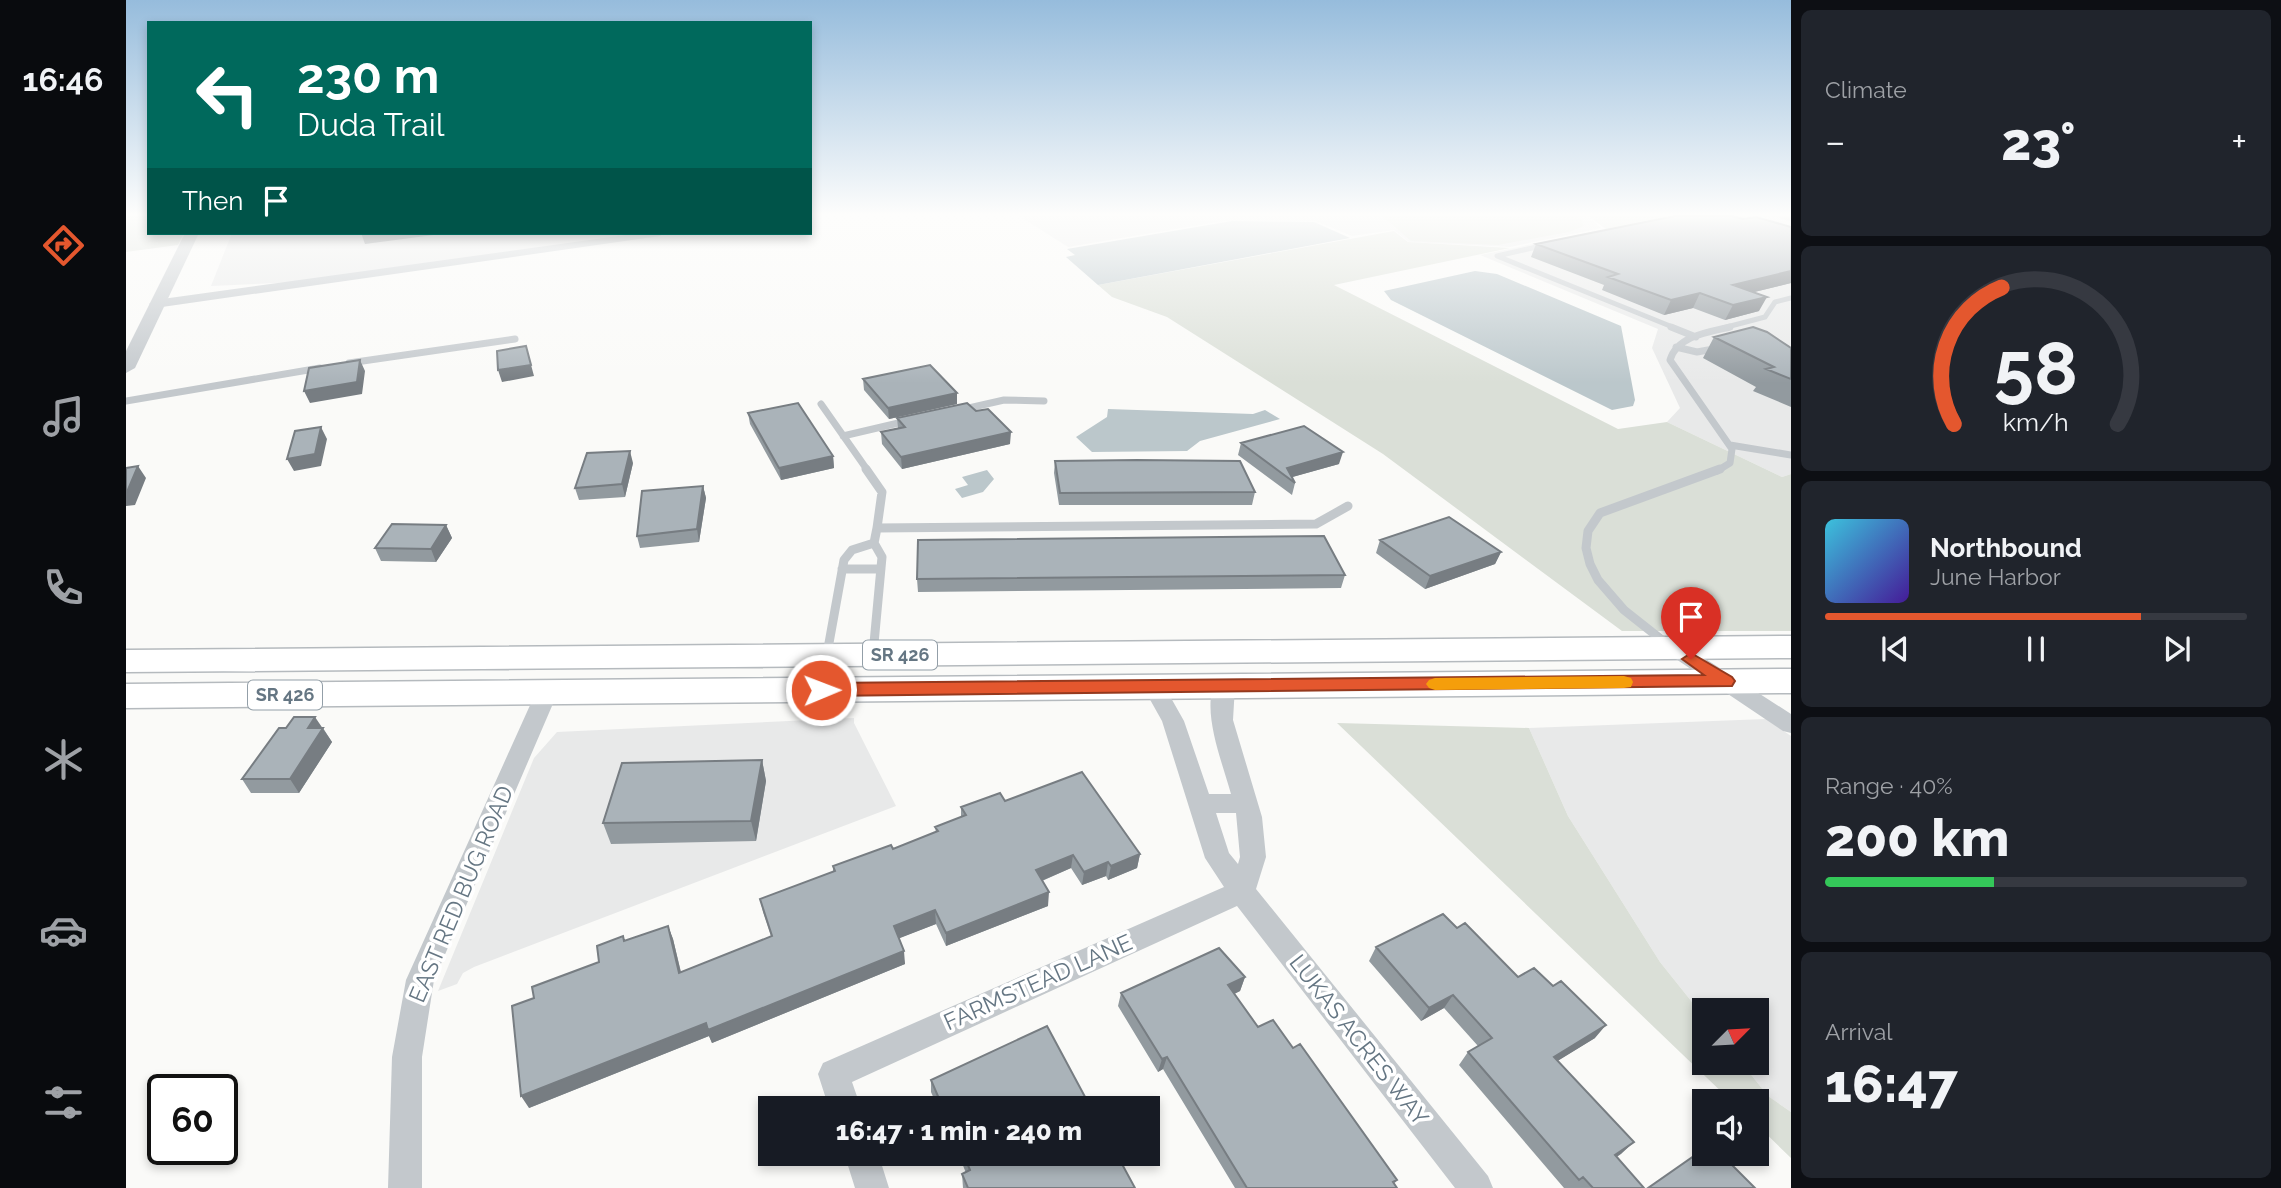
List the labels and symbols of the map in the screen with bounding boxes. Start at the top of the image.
pin [1661,587,1721,659]
road number: SR 426 [863,640,937,670]
position arrow [784,653,858,727]
road number: SR 426 [248,680,322,710]
street label: EAST RED BUG ROAD [403,782,518,1006]
street label: FARMSTEAD LANE [939,928,1136,1035]
street label: LUKAS ACRES WAY [1284,949,1434,1131]
north arrow [1692,998,1769,1074]
speed limit sign: 60 [147,1074,238,1165]

